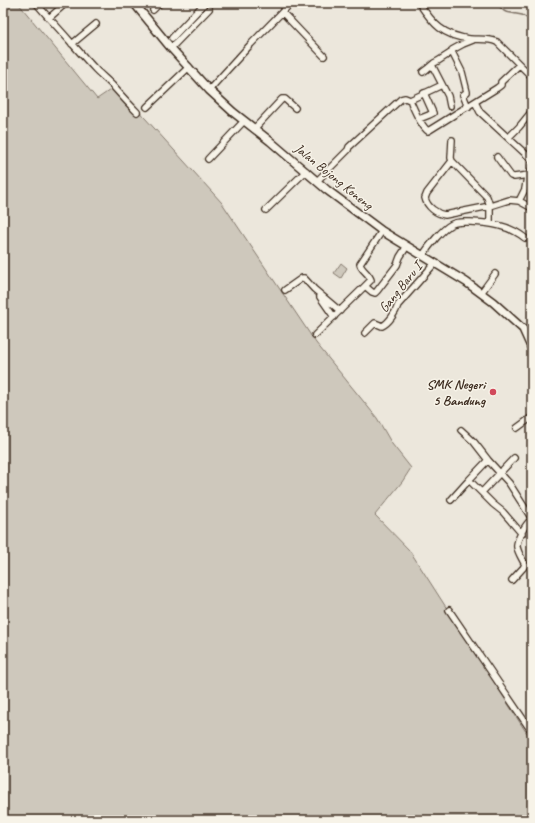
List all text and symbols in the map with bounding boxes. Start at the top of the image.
street label: Jalan Bojong Koneng [290,139,377,214]
street label: Gang Baru I [375,256,428,316]
place label: SMK Negeri 5 Bandung [427,376,487,409]
marker: SMK Negeri 5 Bandung [488,387,498,397]

